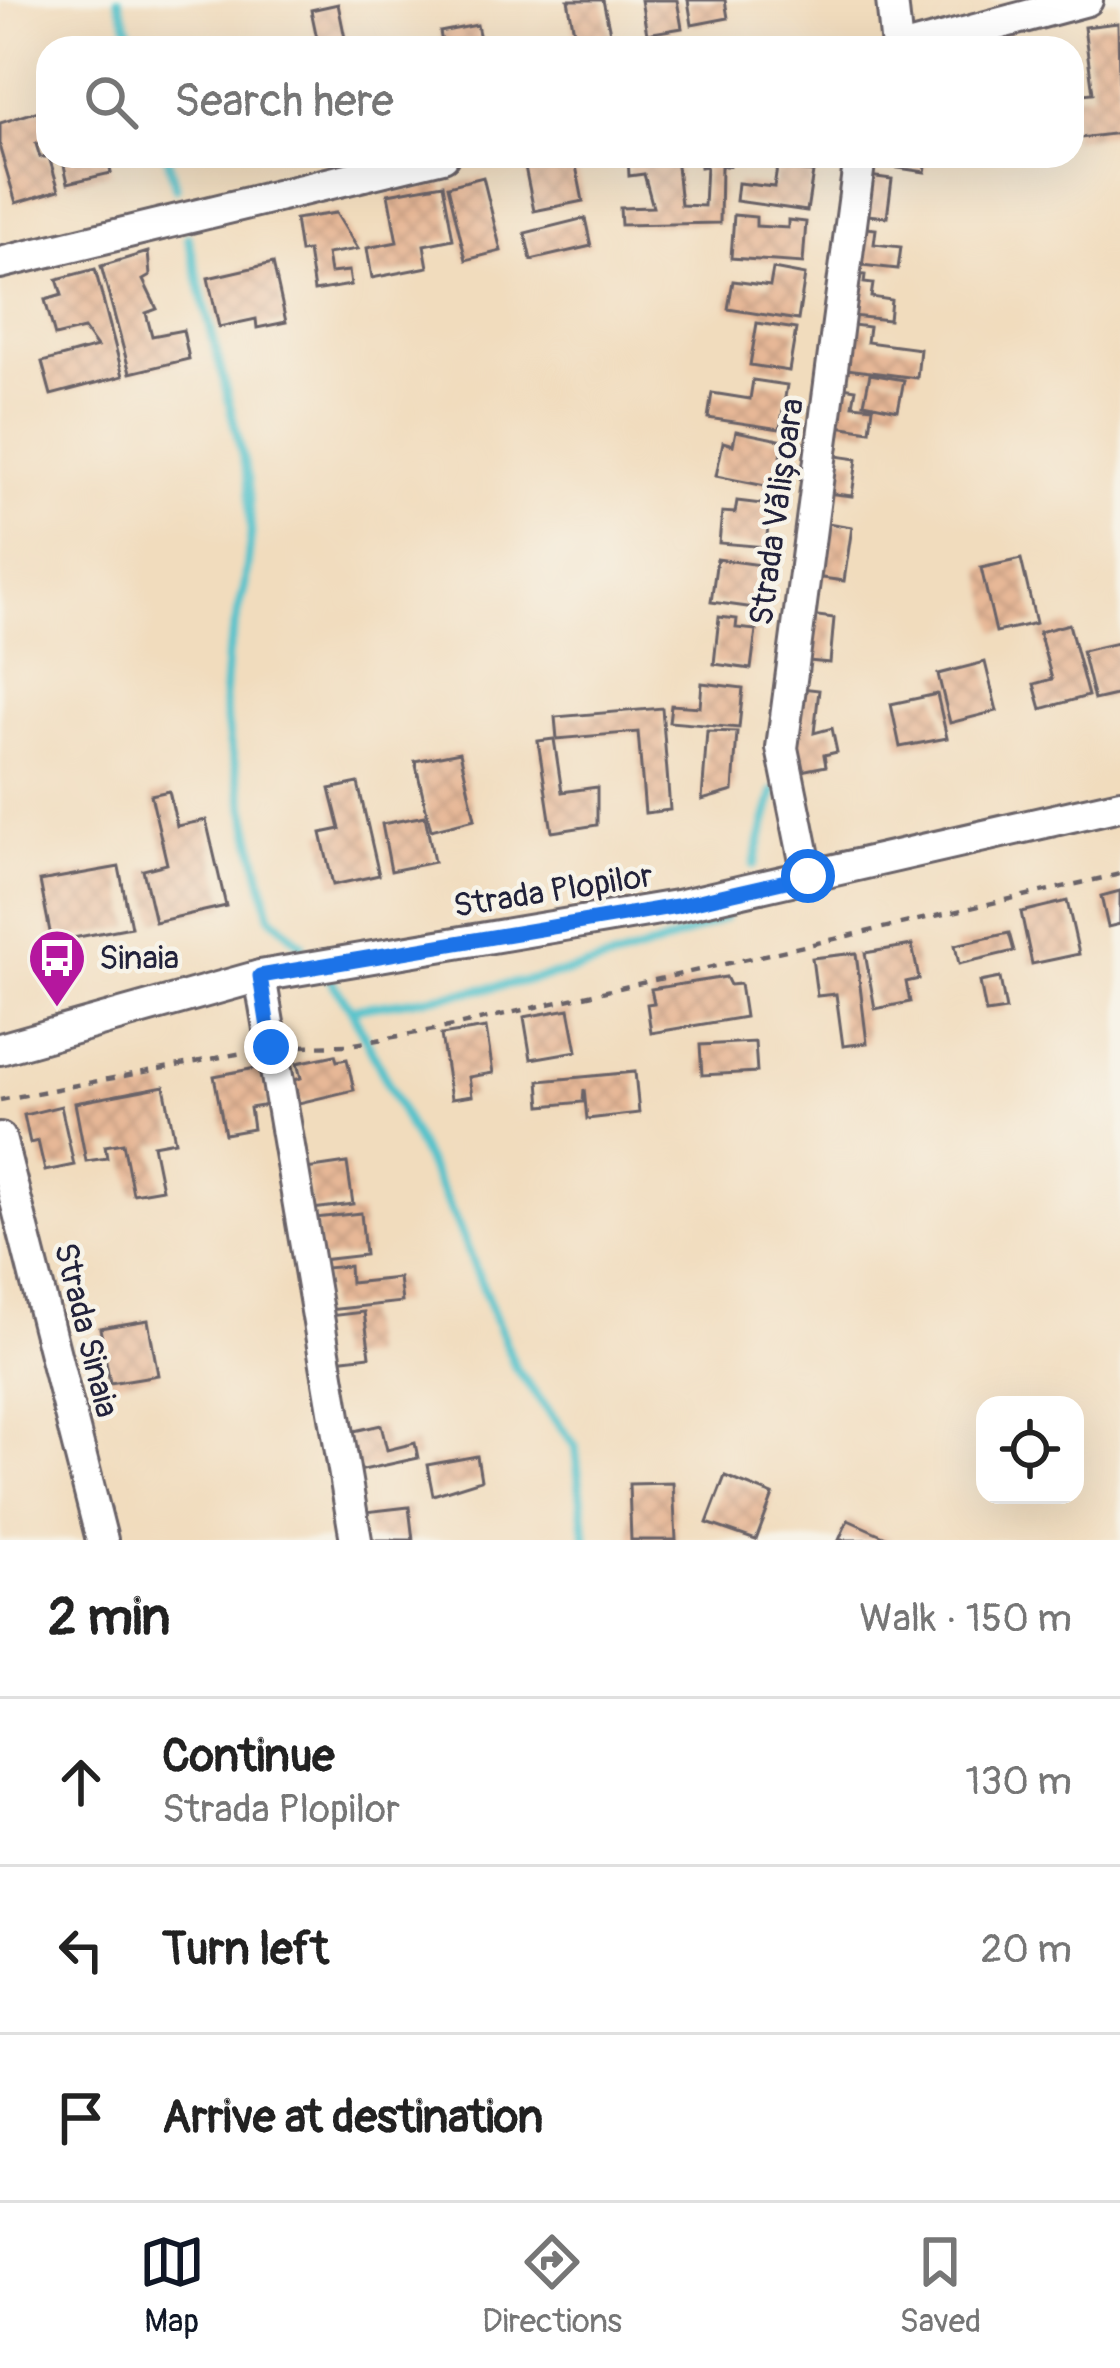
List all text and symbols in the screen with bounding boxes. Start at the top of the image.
search box [36,36,1084,168]
icon: search [78,69,144,135]
text: Search here [174,74,394,130]
street label: Strada Vălișoara [741,396,813,628]
route start [781,849,835,903]
street label: Strada Plopilor [450,855,656,927]
bus stop icon: Sinaia [26,927,88,1009]
place label: Sinaia [99,938,179,979]
route end [244,1020,298,1074]
street label: Strada Sinaia [45,1239,127,1421]
map controls [976,1396,1084,1504]
button: locate [976,1396,1084,1504]
text: 2 min [48,1586,170,1650]
text: Walk · 150 m [859,1594,1072,1643]
text: Continue [162,1729,335,1785]
icon: ahead [48,1749,114,1815]
text: 130 m [965,1757,1072,1806]
text: Strada Plopilor [162,1785,400,1834]
icon: left [48,1917,114,1983]
text: Turn left [162,1922,329,1978]
text: 20 m [980,1925,1072,1974]
icon: arrive [48,2085,114,2151]
text: Arrive at destination [162,2090,543,2146]
tab: Map [139,2229,205,2342]
tab: Directions [482,2229,622,2342]
tab: Saved [899,2229,981,2342]

